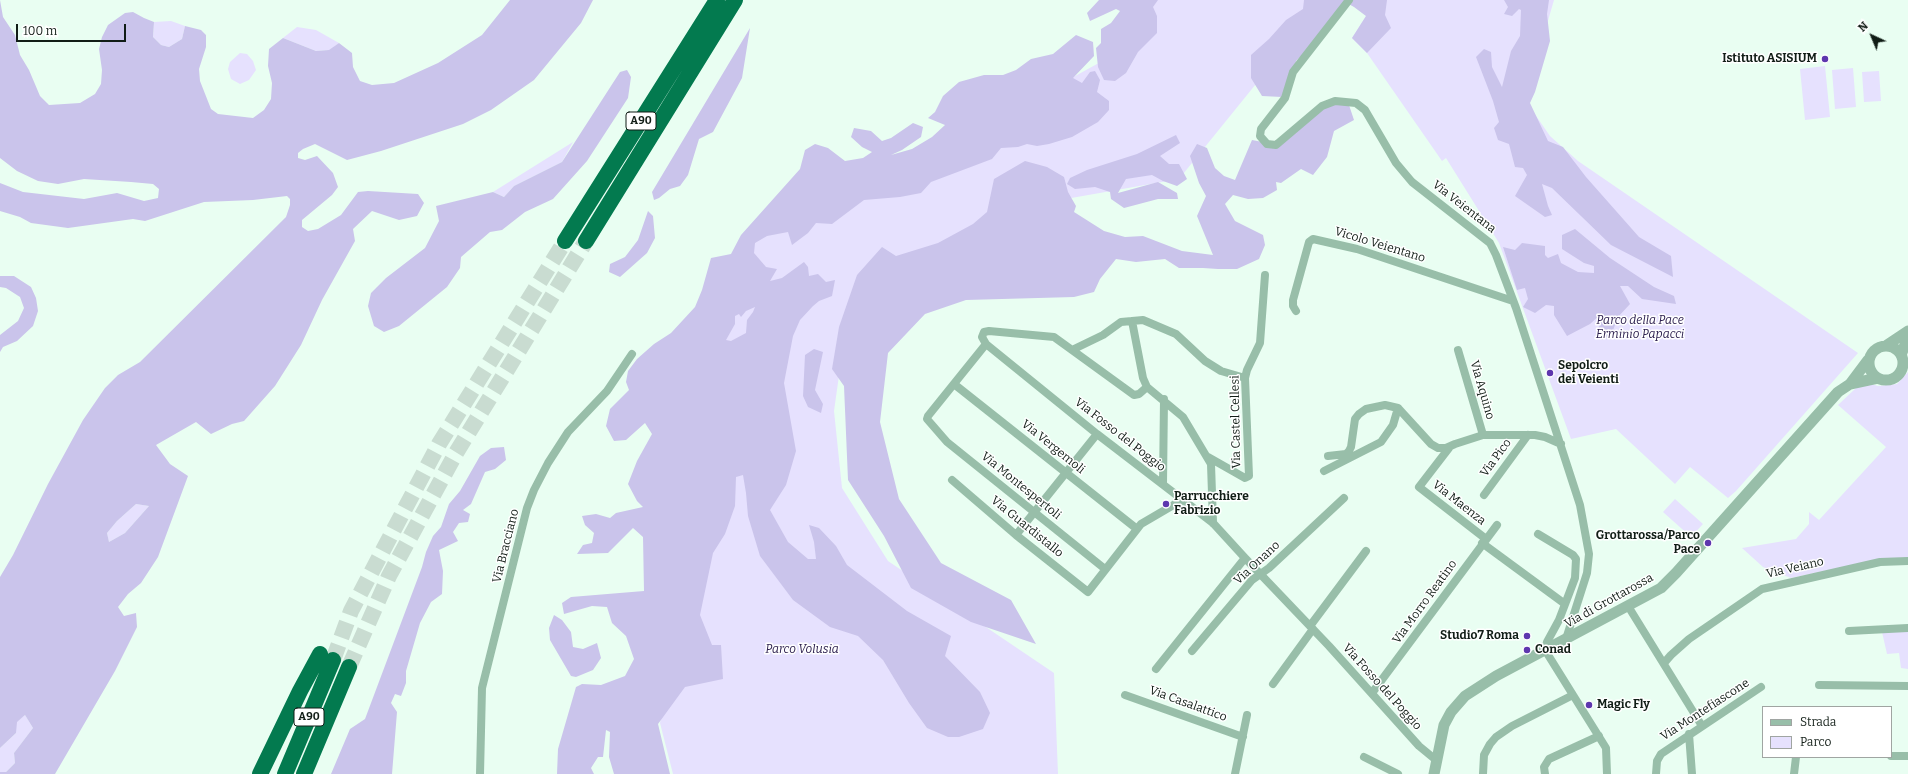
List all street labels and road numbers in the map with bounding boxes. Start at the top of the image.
road number: A90 [626,112,656,130]
street label: Via Veientana [1429,178,1499,236]
street label: Vicolo Veientano [1333,224,1427,266]
street label: Via Aquino [1467,359,1497,421]
street label: Via Castel Cellesi [1228,375,1244,469]
street label: Via Fosso del Poggio [1072,395,1168,475]
street label: Via Vergemoli [1018,417,1088,477]
street label: Via Pico [1477,436,1515,480]
street label: Via Montespertoli [978,449,1064,523]
street label: Via Maenza [1429,478,1489,528]
street label: Via Guardistallo [988,493,1066,561]
street label: Via Bracciano [490,508,522,584]
street label: Via Onano [1231,538,1283,588]
street label: Via Veiano [1765,554,1825,582]
street label: Via Morro Reatino [1390,557,1460,647]
street label: Via di Grottarossa [1562,571,1656,631]
street label: Via Fosso del Poggio [1339,641,1425,733]
street label: Via Montefiascone [1658,676,1752,744]
street label: Via Casalattico [1147,683,1229,725]
road number: A90 [294,708,324,726]

